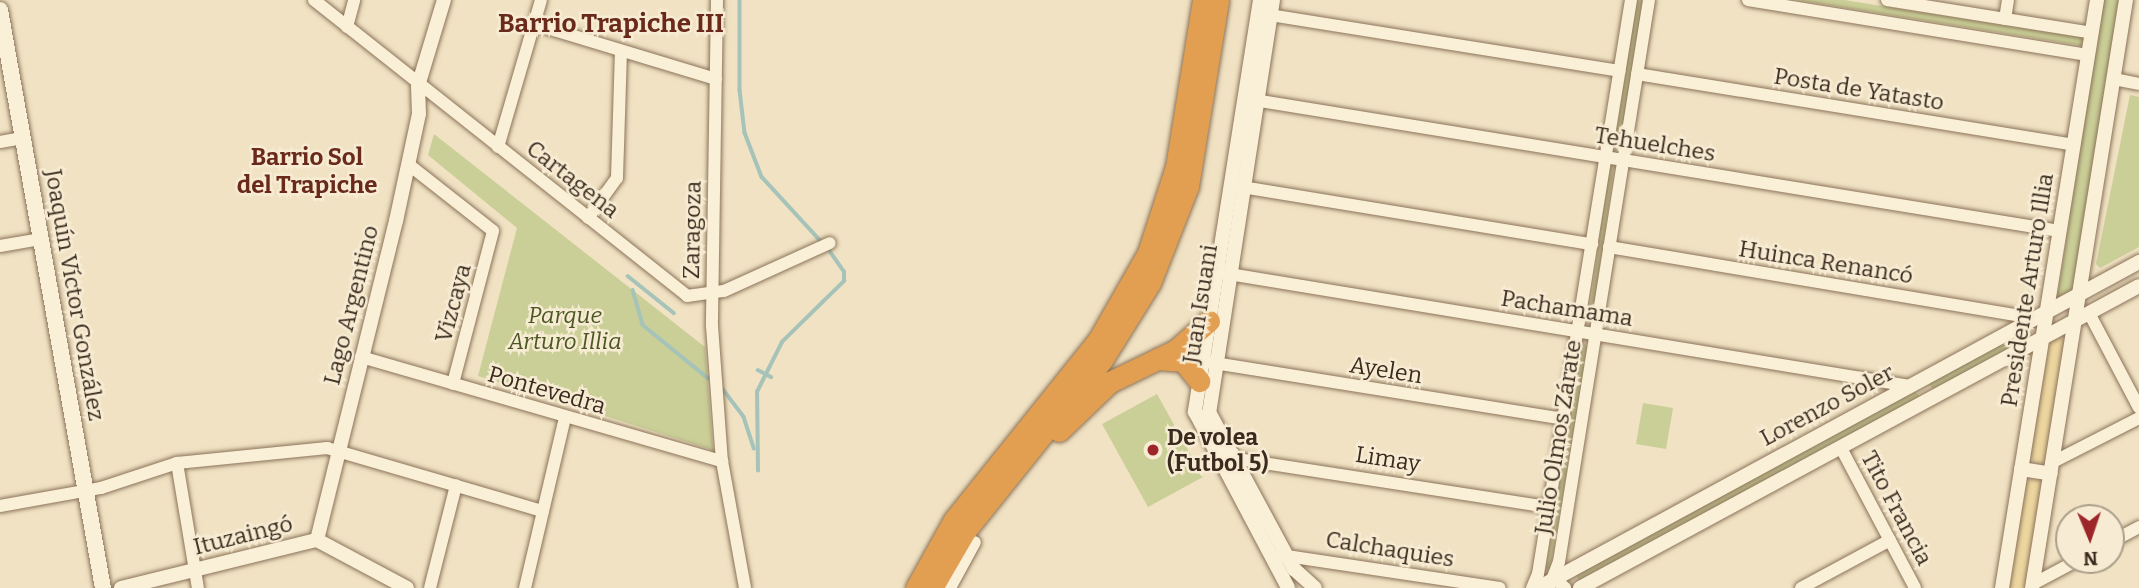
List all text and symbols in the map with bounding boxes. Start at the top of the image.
district label: Barrio Trapiche III [498,8,724,40]
street label: Posta de Yatasto [1772,62,1946,116]
street label: Tehuelches [1593,121,1717,167]
street label: Cartagena [521,134,625,224]
district label: Barrio Sol del Trapiche [237,144,377,200]
street label: Joaquín Víctor González [39,167,111,423]
street label: Presidente Arturo Illia [1995,171,2059,409]
street label: Zaragoza [677,181,707,279]
street label: Lago Argentino [318,222,384,388]
street label: Huinca Renancó [1737,235,1915,289]
street label: Juan Isuani [1177,242,1223,366]
street label: Vizcaya [429,261,477,345]
street label: Pachamama [1499,284,1635,332]
park label: Parque Arturo Illia [508,301,622,355]
street label: Julio Olmos Zárate [1529,338,1587,536]
street label: Ayelen [1348,351,1424,389]
street label: Lorenzo Soler [1755,358,1899,452]
street label: Pontevedra [485,360,609,420]
place label: De volea (Futbol 5) [1167,423,1268,477]
street label: Limay [1354,440,1422,478]
marker: De volea (Futbol 5) [1145,442,1161,458]
street label: Tito Francia [1855,446,1939,570]
north arrow [2055,504,2125,574]
street label: Ituzaingó [191,509,295,561]
street label: Calchaquies [1324,525,1456,573]
text: N [2083,547,2098,570]

